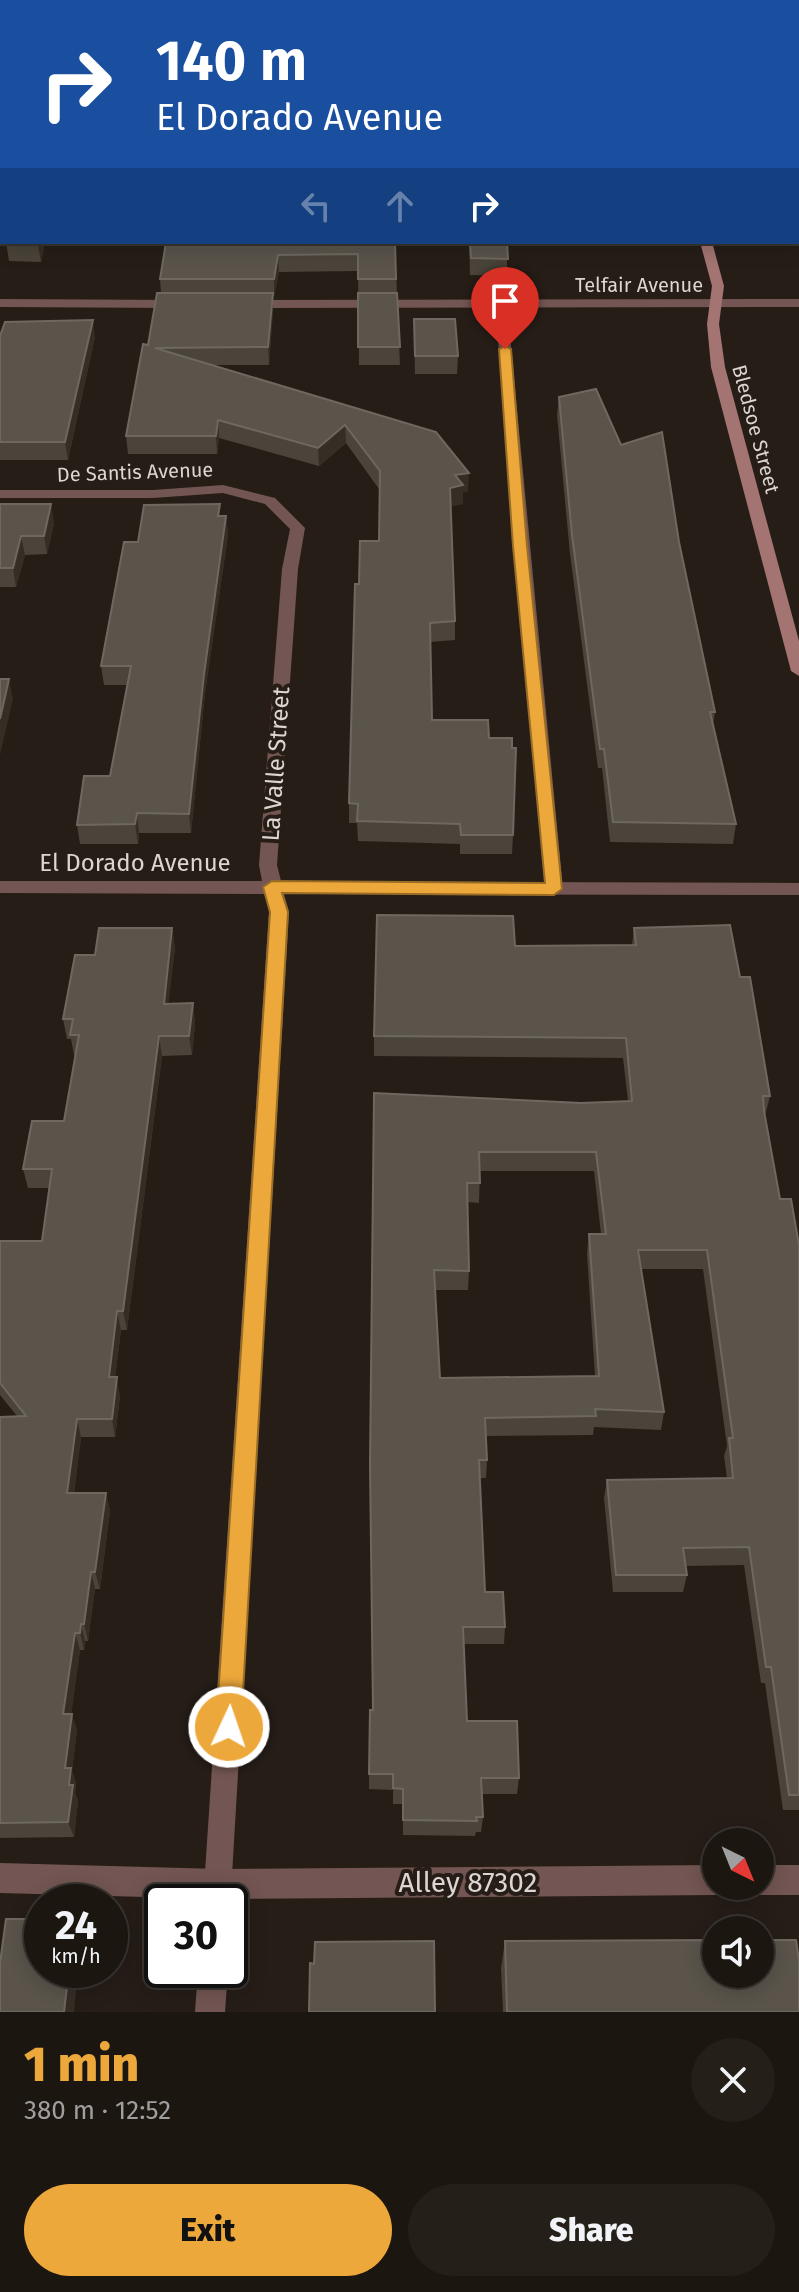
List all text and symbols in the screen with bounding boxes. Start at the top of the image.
text: 140 m [156,28,307,95]
icon: right [24,32,128,136]
text: El Dorado Avenue [156,96,443,140]
icon: left [294,184,338,228]
icon: ahead [378,184,422,228]
icon: right [462,184,506,228]
pin [471,267,539,349]
street label: Telfair Avenue [575,273,703,297]
icon: arrive [483,279,527,323]
street label: Bledsoe Street [727,362,785,497]
street label: De Santis Avenue [56,457,214,487]
street label: La Valle Street [257,685,295,842]
street label: El Dorado Avenue [39,849,231,877]
position arrow [187,1685,271,1769]
north arrow [702,1828,774,1900]
map controls [702,1828,774,1988]
street label: Alley 87302 [399,1866,537,1899]
speed limit sign: 30 [144,1884,248,1988]
text: 24 [55,1902,97,1950]
button: sound [702,1916,774,1988]
text: km/h [51,1944,101,1968]
text: 1 min [24,2036,139,2094]
button: close [691,2038,775,2122]
text: 380 m · 12:52 [24,2095,171,2126]
button: Exit [24,2184,392,2276]
button: Share [408,2184,775,2276]

